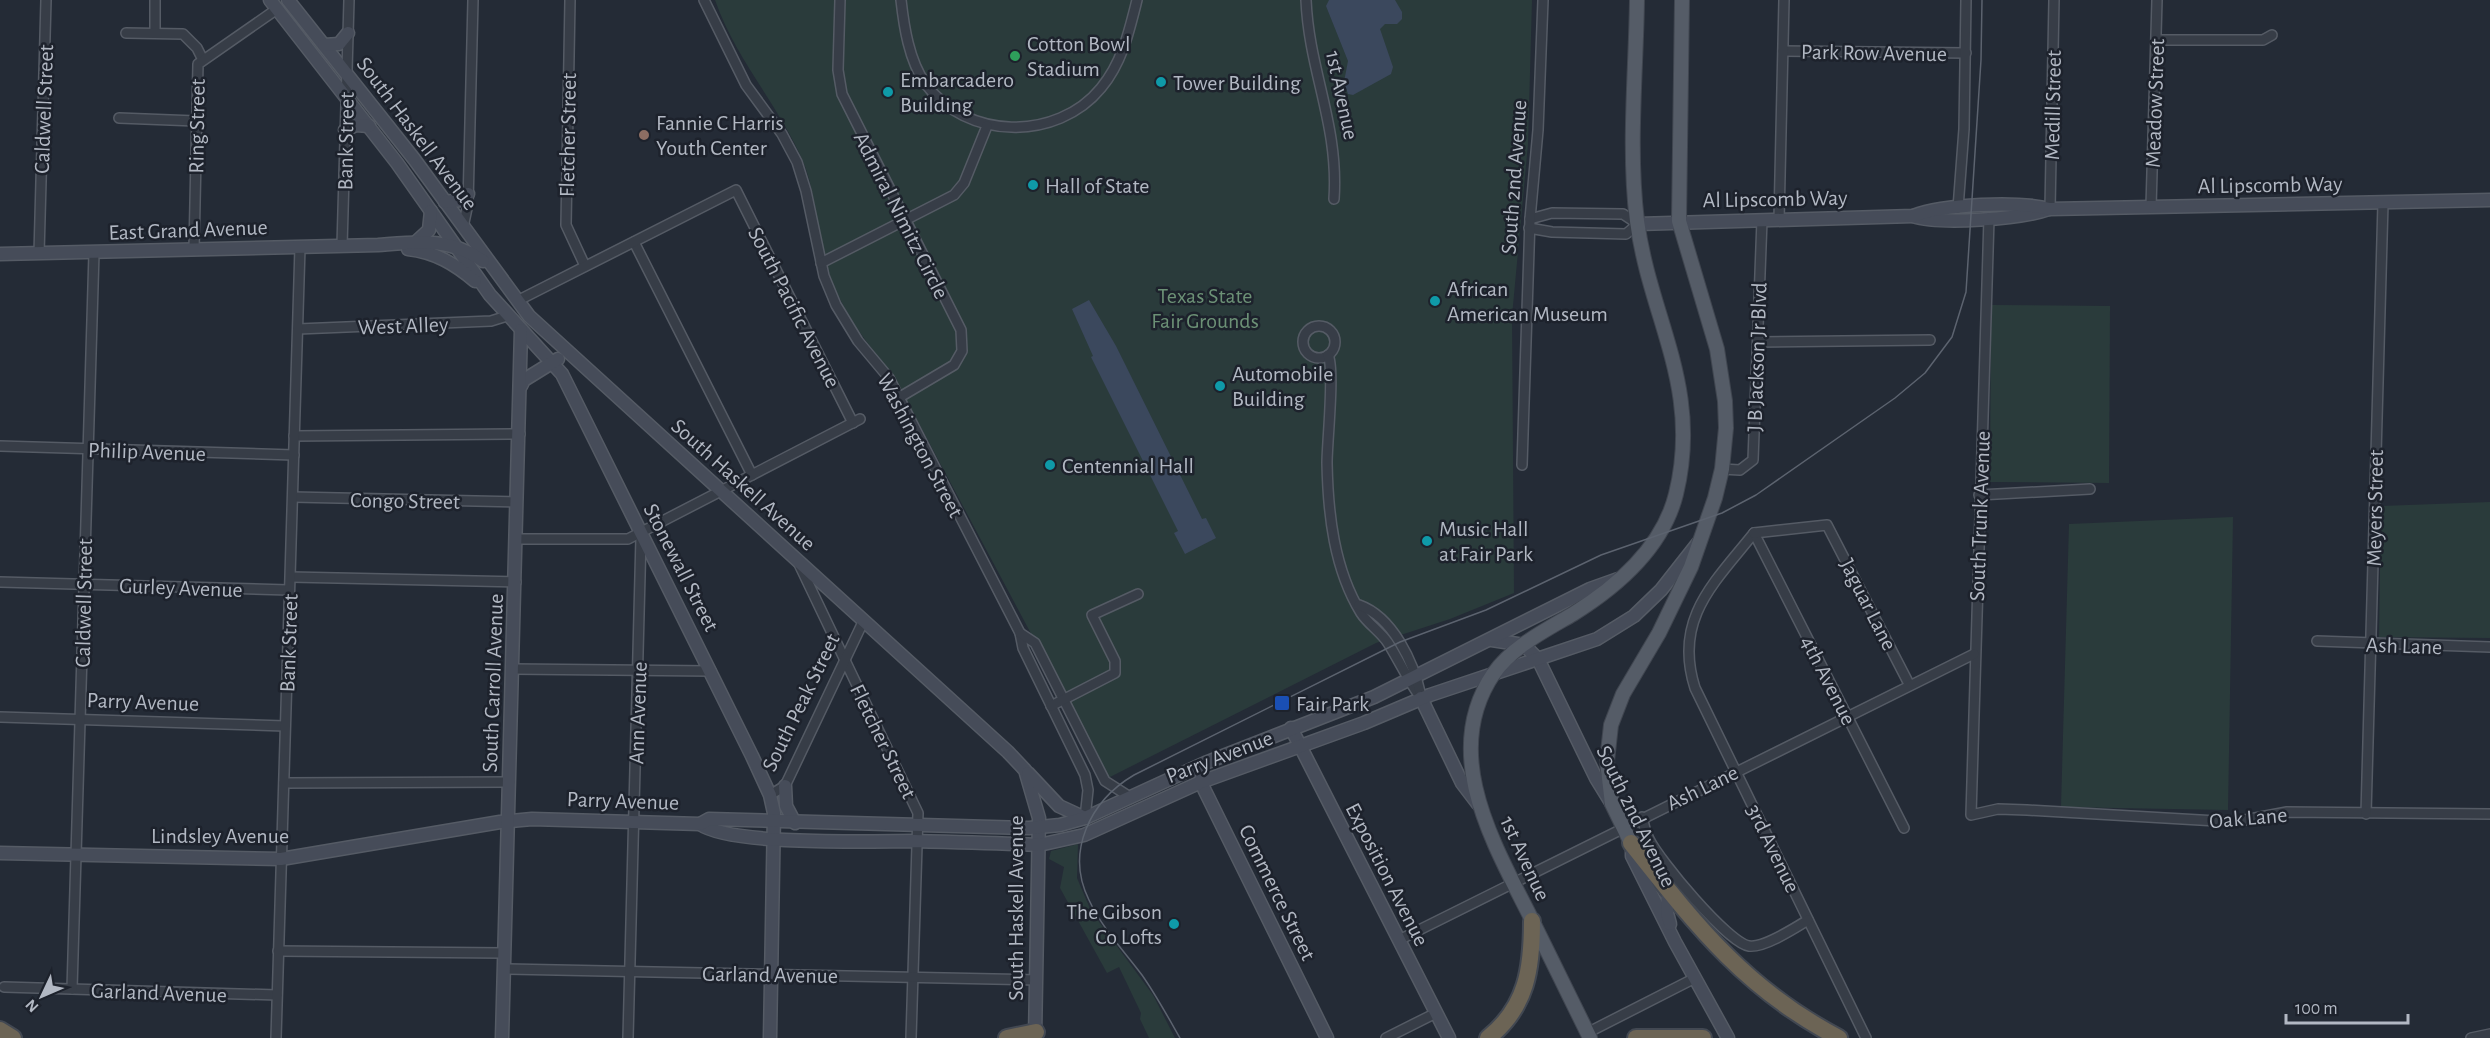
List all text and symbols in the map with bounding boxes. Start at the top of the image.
place label: Cotton Bowl Stadium [1027,33,1130,80]
street label: Meadow Street [2142,38,2168,168]
street label: Park Row Avenue [1801,41,1947,65]
street label: Caldwell Street [31,44,57,174]
marker: Cotton Bowl Stadium [1008,49,1022,63]
street label: 1st Avenue [1322,49,1362,142]
street label: Medill Street [2041,50,2065,160]
street label: South Haskell Avenue [353,53,482,214]
place label: Embarcadero Building [900,69,1014,116]
place label: Tower Building [1173,72,1301,94]
street label: Fletcher Street [556,73,580,197]
marker: Tower Building [1154,75,1168,89]
street label: Ring Street [185,78,209,174]
marker: Embarcadero Building [881,85,895,99]
street label: Bank Street [334,92,358,190]
street label: South 2nd Avenue [1498,99,1530,255]
place label: Fannie C Harris Youth Center [656,112,784,159]
marker: Fannie C Harris Youth Center [637,128,651,142]
street label: Admiral Nimitz Circle [850,129,953,302]
street label: Al Lipscomb Way [2197,173,2343,197]
place label: Hall of State [1045,175,1149,197]
marker: Hall of State [1026,178,1040,192]
street label: Al Lipscomb Way [1702,187,1848,211]
street label: East Grand Avenue [108,216,268,244]
street label: South Pacific Avenue [744,223,844,391]
place label: African American Museum [1447,278,1608,325]
street label: J B Jackson Jr Blvd [1743,282,1771,432]
park label: Texas State Fair Grounds [1151,285,1259,332]
marker: African American Museum [1428,294,1442,308]
street label: West Alley [357,313,449,339]
place label: Automobile Building [1232,363,1333,410]
street label: Washington Street [873,370,967,521]
marker: Automobile Building [1213,379,1227,393]
street label: South Haskell Avenue [667,415,820,555]
street label: South Trunk Avenue [1966,430,1994,602]
street label: Philip Avenue [88,439,206,465]
street label: Meyers Street [2363,449,2387,567]
place label: Centennial Hall [1062,455,1194,477]
marker: Centennial Hall [1043,458,1057,472]
street label: Congo Street [350,489,460,513]
street label: Stonewall Street [640,500,723,635]
place label: Music Hall at Fair Park [1439,518,1533,565]
marker: Music Hall at Fair Park [1420,534,1434,548]
street label: Caldwell Street [72,538,96,668]
street label: Jaguar Lane [1836,555,1901,654]
street label: Gurley Avenue [119,575,243,601]
street label: Bank Street [276,593,302,693]
street label: South Carroll Avenue [479,593,507,773]
street label: South Peak Street [758,630,844,775]
street label: 4th Avenue [1796,632,1860,729]
street label: Ash Lane [2365,634,2443,658]
street label: Ann Avenue [625,661,651,765]
street label: Fletcher Street [846,681,920,802]
street label: Parry Avenue [86,689,200,715]
place label: Fair Park [1296,693,1369,715]
marker: Fair Park [1273,694,1291,712]
street label: Parry Avenue [1163,727,1276,787]
street label: South 2nd Avenue [1592,742,1680,891]
street label: Ash Lane [1663,761,1742,815]
street label: Parry Avenue [566,788,680,814]
street label: Exposition Avenue [1342,799,1433,950]
street label: 3rd Avenue [1742,801,1804,896]
street label: Oak Lane [2208,804,2288,832]
street label: 1st Avenue [1496,813,1554,904]
street label: South Haskell Avenue [1005,815,1027,1001]
street label: Commerce Street [1235,821,1319,964]
street label: Lindsley Avenue [151,825,289,847]
place label: The Gibson Co Lofts [1066,901,1162,948]
marker: The Gibson Co Lofts [1167,917,1181,931]
street label: Garland Avenue [702,963,838,987]
north arrow [12,966,72,1026]
street label: Garland Avenue [91,980,227,1006]
scale bar [2286,987,2408,1025]
text: N [22,996,42,1015]
text: 100 m [2295,1000,2338,1018]

